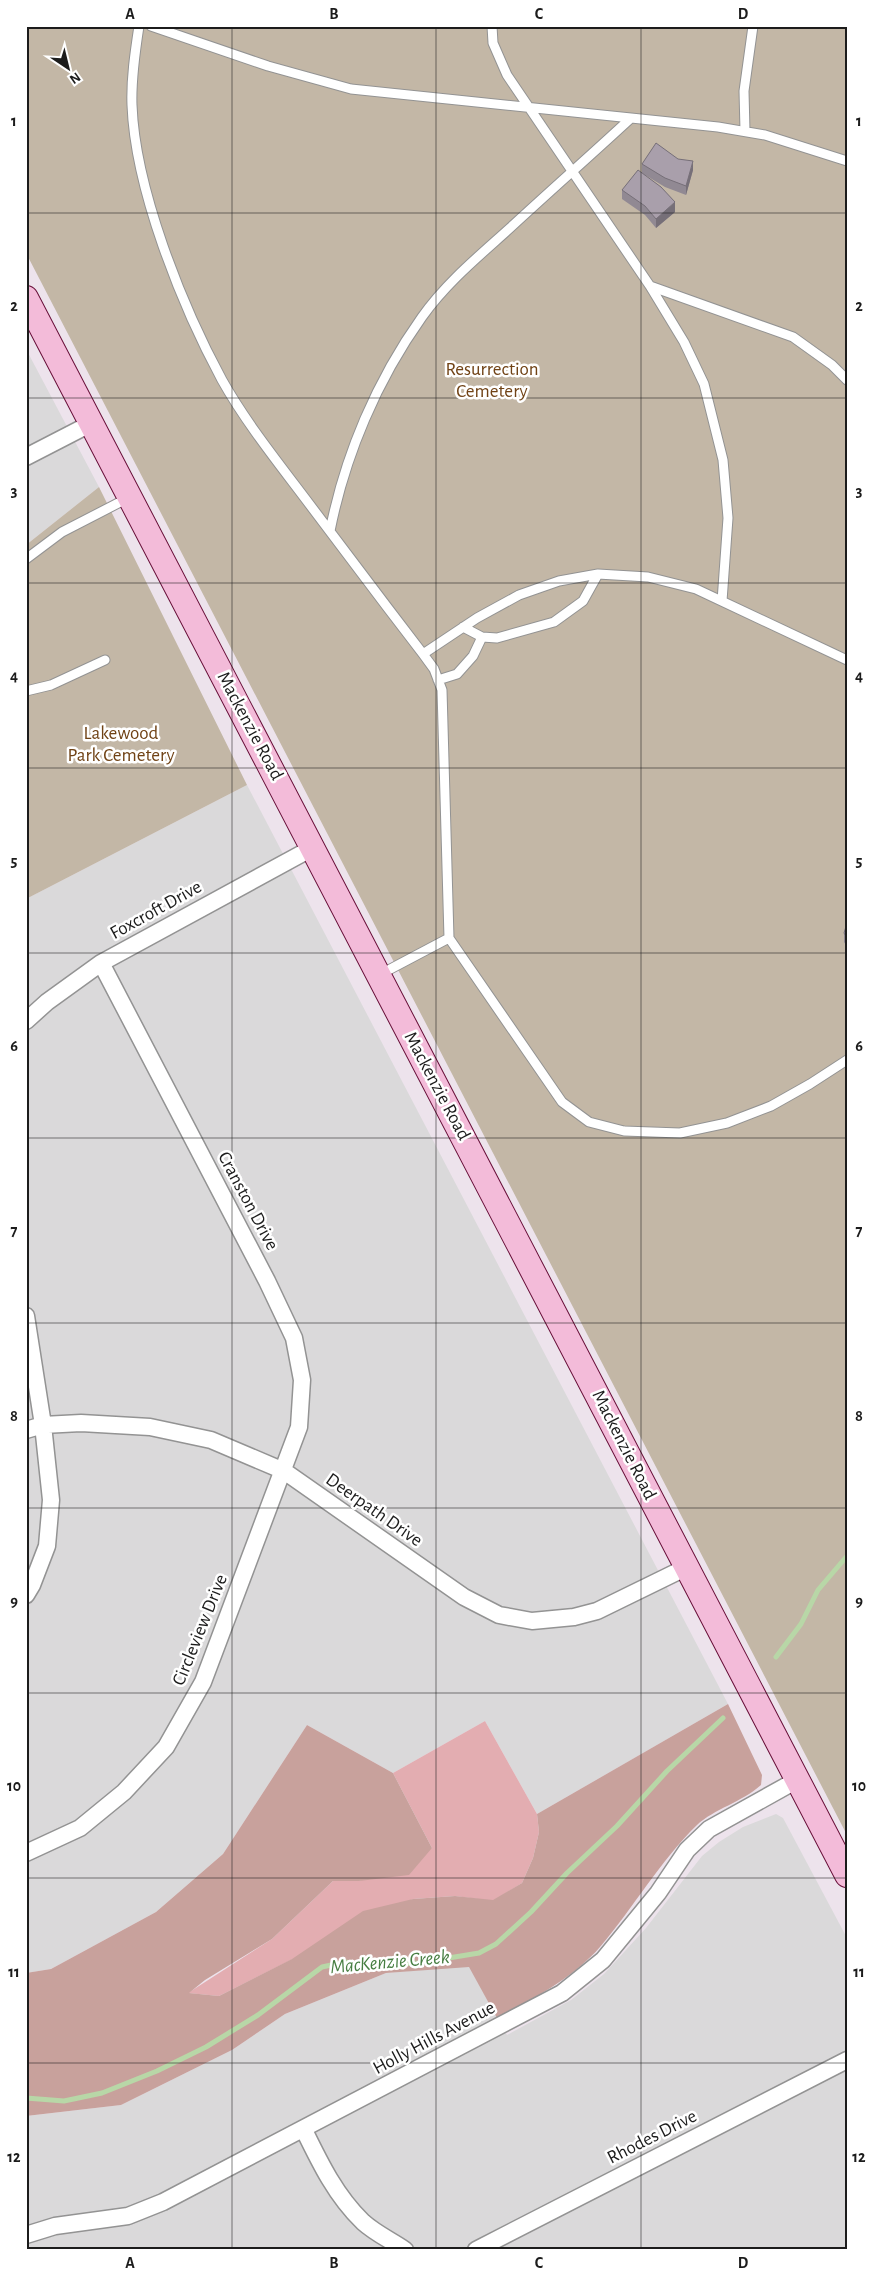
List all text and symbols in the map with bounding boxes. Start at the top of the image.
text: A [125,6,135,22]
text: B [329,6,339,22]
text: C [535,6,544,22]
text: D [738,6,749,22]
north arrow [42,42,92,92]
text: N [67,69,83,86]
text: 1 [11,113,17,129]
text: 1 [856,113,862,129]
text: 2 [10,298,18,314]
text: 2 [855,298,863,314]
park label: Resurrection Cemetery [445,360,539,401]
text: 3 [11,483,18,499]
text: 3 [856,483,863,499]
text: 4 [10,668,18,684]
text: 4 [855,668,863,684]
street label: Mackenzie Road [213,669,287,784]
park label: Lakewood Park Cemetery [67,724,175,765]
text: 5 [11,853,18,869]
text: 5 [856,853,863,869]
street label: Foxcroft Drive [107,877,205,943]
street label: Mackenzie Road [400,1029,474,1144]
text: 6 [10,1038,18,1054]
text: 6 [855,1038,863,1054]
street label: Cranston Drive [214,1149,282,1253]
text: 7 [11,1223,18,1239]
text: 7 [856,1223,863,1239]
street label: Mackenzie Road [588,1387,660,1503]
text: 8 [10,1408,18,1424]
text: 8 [855,1408,863,1424]
street label: Deerpath Drive [322,1470,426,1550]
street label: Circleview Drive [169,1572,231,1688]
text: 9 [10,1593,18,1609]
text: 9 [855,1593,863,1609]
text: 10 [7,1778,21,1794]
text: 10 [852,1778,866,1794]
water label: MacKenzie Creek [329,1947,451,1977]
text: 11 [8,1964,20,1980]
text: 11 [853,1964,865,1980]
street label: Holly Hills Avenue [370,1998,498,2078]
street label: Rhodes Drive [604,2106,700,2168]
text: 12 [7,2149,21,2165]
text: 12 [852,2149,866,2165]
text: A [125,2255,135,2271]
text: B [329,2255,339,2271]
text: C [535,2255,544,2271]
text: D [738,2255,749,2271]

